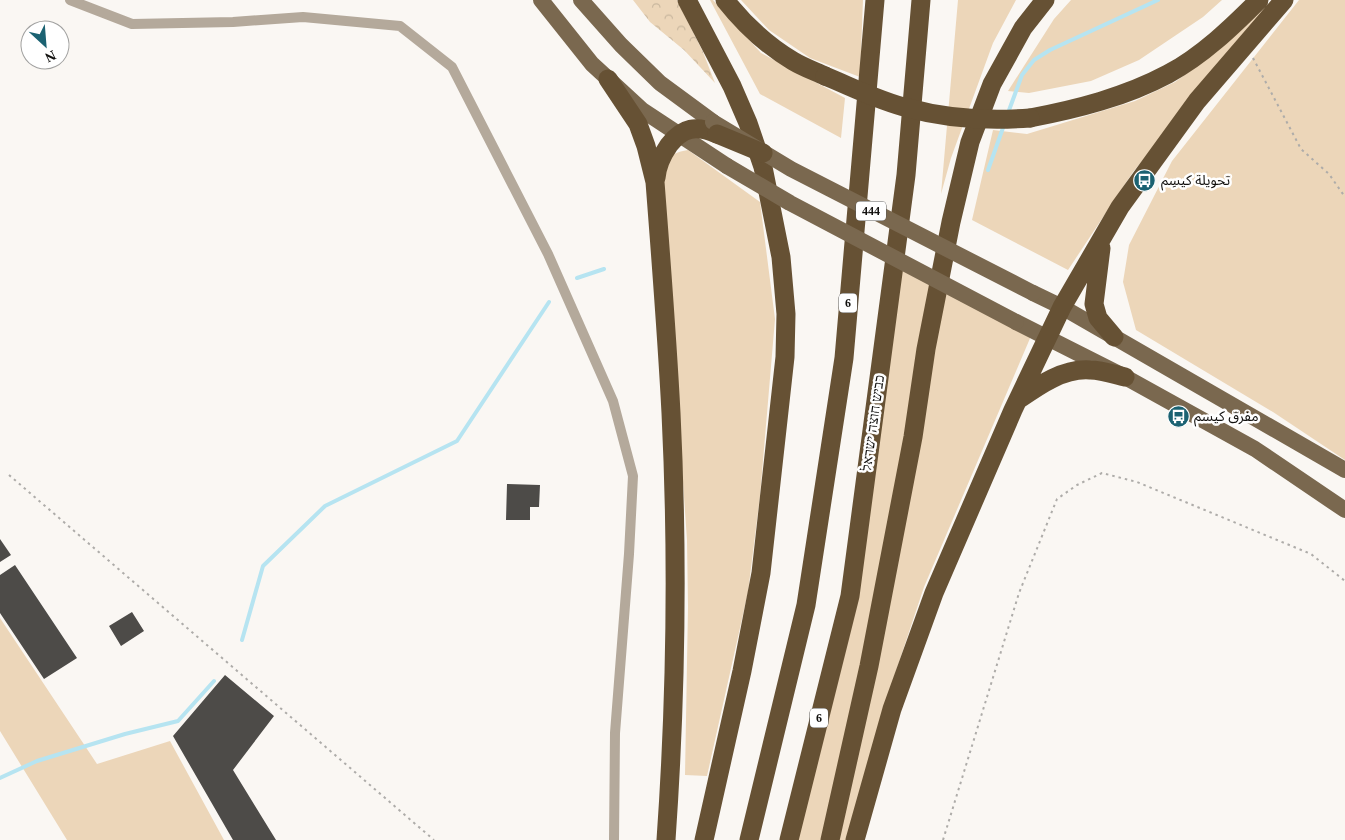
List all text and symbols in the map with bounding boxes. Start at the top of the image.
north arrow [20,20,70,70]
text: N [43,47,58,65]
bus stop icon: تحويلة كيسِم [1133,168,1157,192]
place label: تحويلة كيسِم [1161,173,1230,191]
road number: 444 [856,202,886,220]
road number: 6 [839,294,857,312]
street label: כביש חוצה ישראל [859,374,887,473]
bus stop icon: مفرق كيسم [1166,404,1190,428]
place label: مفرق كيسم [1194,409,1259,427]
road number: 6 [810,708,828,728]

